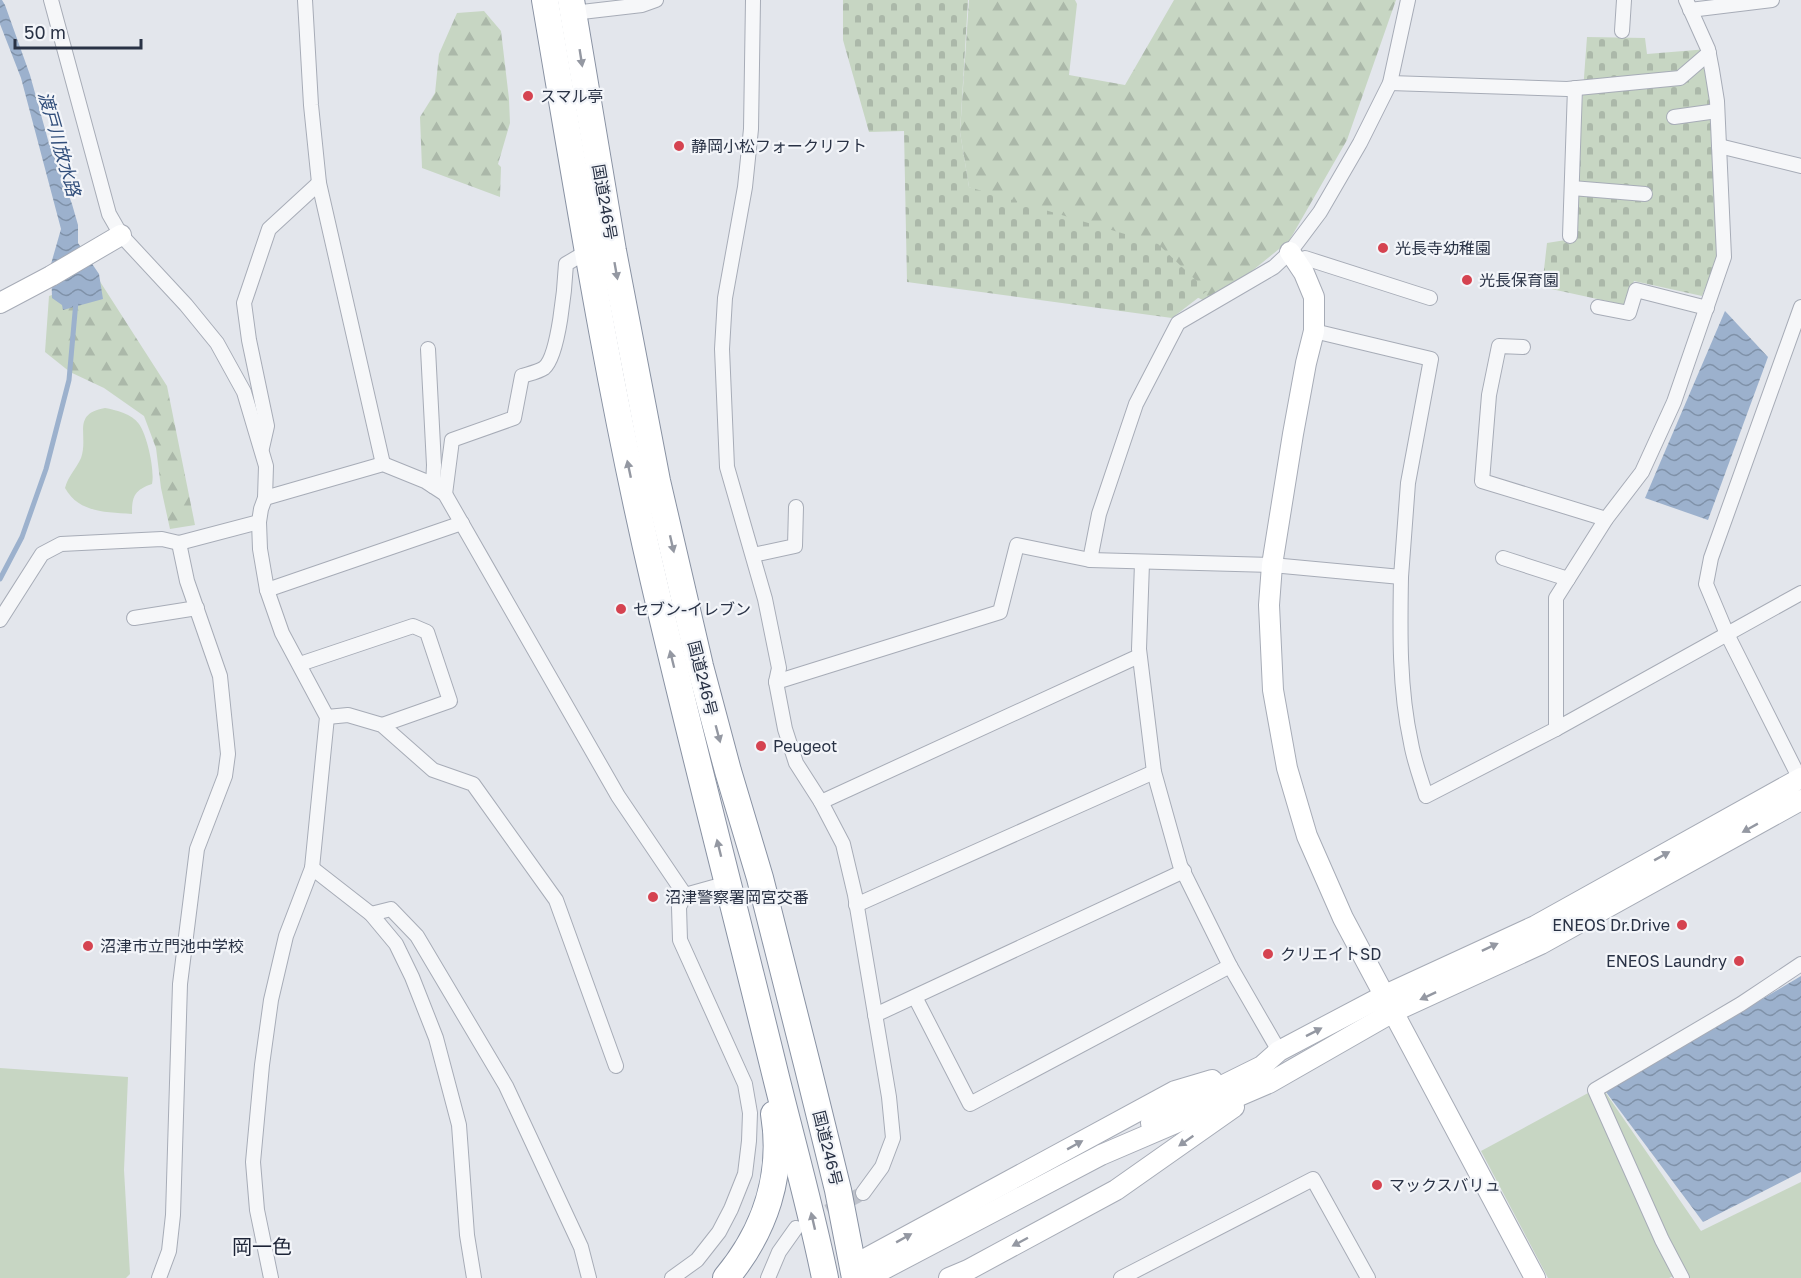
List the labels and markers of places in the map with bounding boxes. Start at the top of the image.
place label: スマル亭 [540,86,604,106]
marker: スマル亭 [521,89,535,103]
place label: 静岡小松フォークリフト [691,136,867,156]
marker: 静岡小松フォークリフト [672,139,686,153]
place label: 光長寺幼稚園 [1395,238,1491,258]
marker: 光長寺幼稚園 [1376,241,1390,255]
place label: 光長保育園 [1479,270,1559,290]
marker: 光長保育園 [1460,273,1474,287]
place label: セブン-イレブン [633,599,751,619]
marker: セブン-イレブン [614,602,628,616]
place label: Peugeot [773,736,837,756]
marker: Peugeot [754,739,768,753]
place label: 沼津警察署岡宮交番 [665,887,809,907]
marker: 沼津警察署岡宮交番 [646,890,660,904]
place label: ENEOS Dr.Drive [1552,915,1670,935]
marker: ENEOS Dr.Drive [1675,918,1689,932]
place label: 沼津市立門池中学校 [100,936,244,956]
marker: 沼津市立門池中学校 [81,939,95,953]
place label: クリエイトSD [1280,944,1381,964]
marker: クリエイトSD [1261,947,1275,961]
place label: ENEOS Laundry [1606,951,1727,971]
marker: ENEOS Laundry [1732,954,1746,968]
place label: マックスバリュ [1389,1175,1501,1195]
marker: マックスバリュ [1370,1178,1384,1192]

